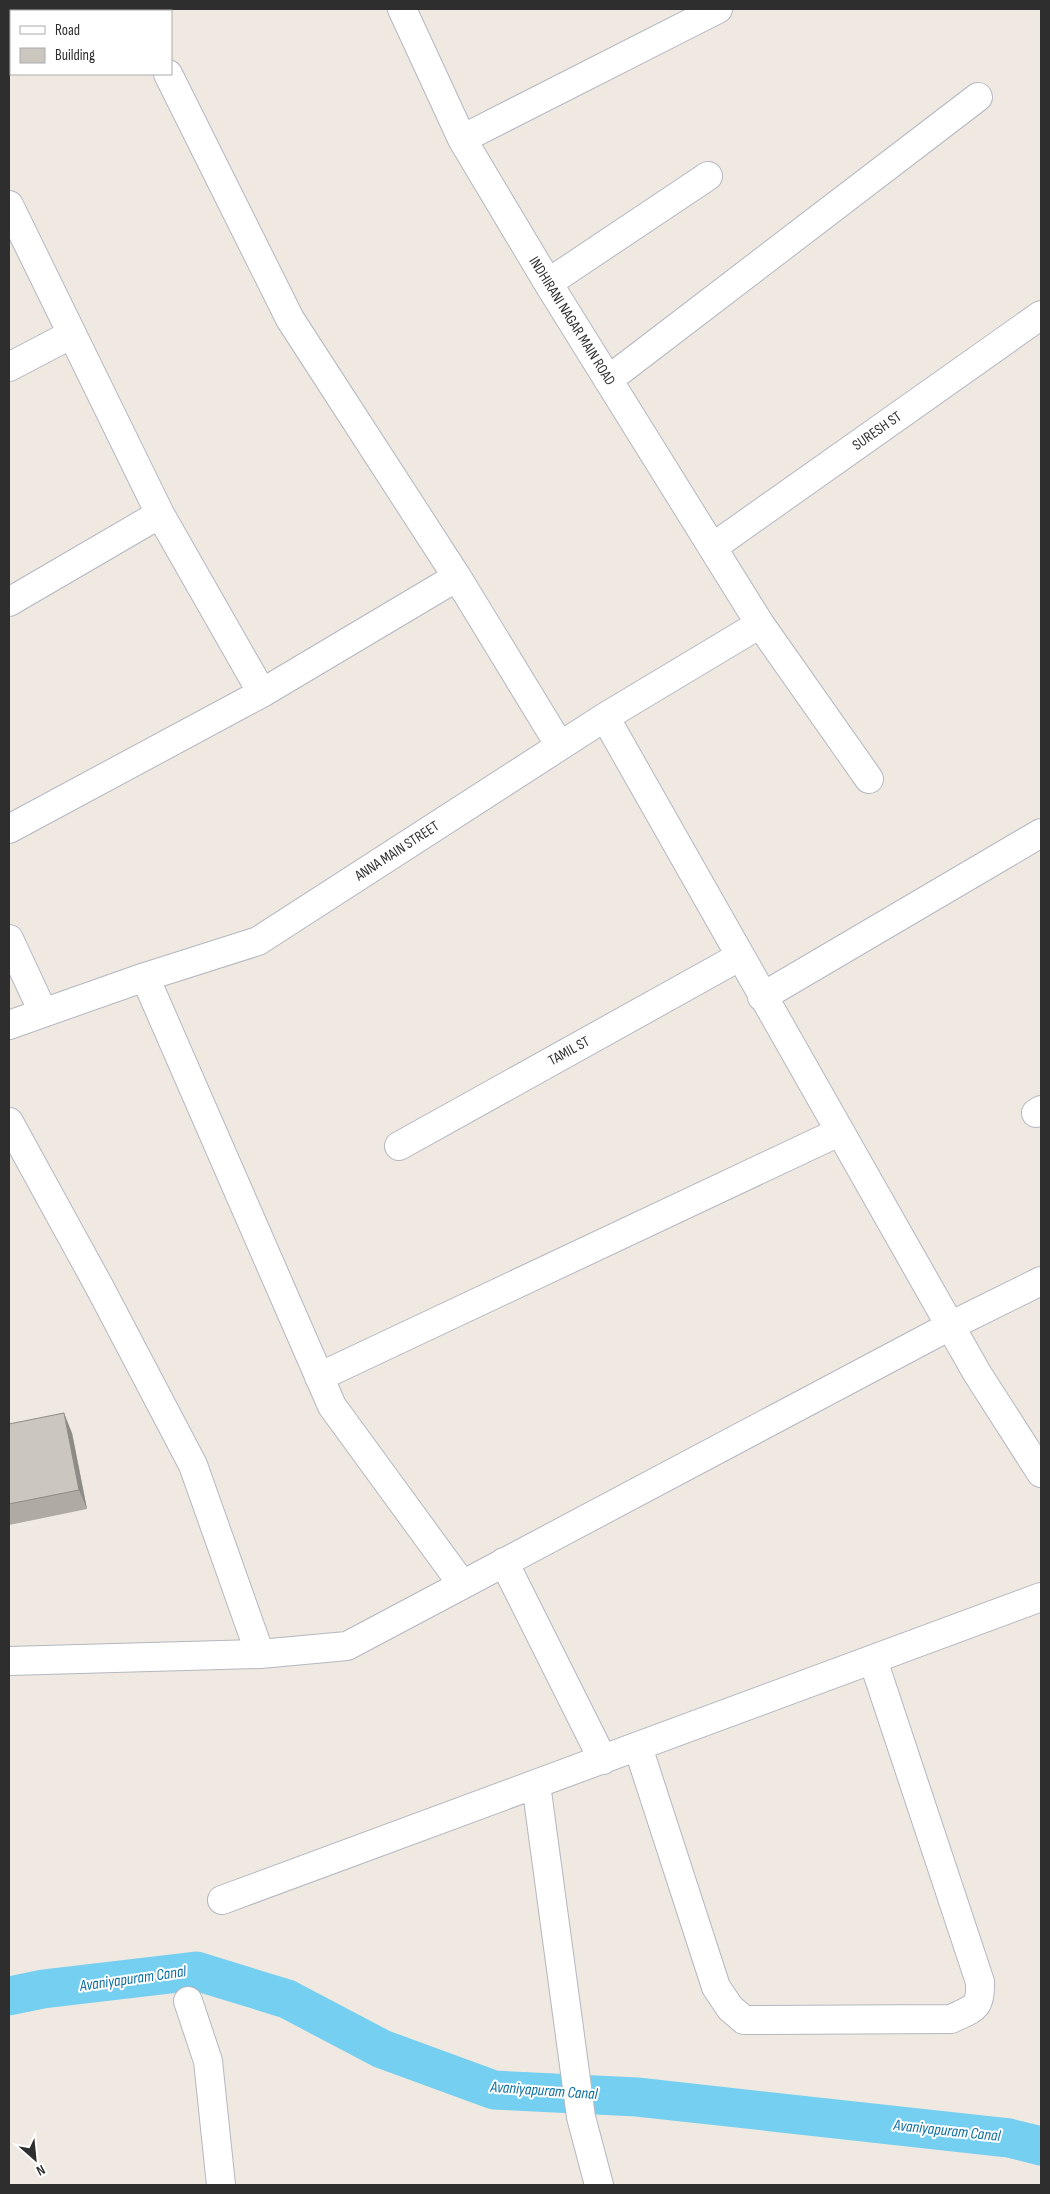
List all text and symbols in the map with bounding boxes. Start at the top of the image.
legend [10,10,172,75]
text: Road [55,21,80,40]
text: Building [55,46,95,65]
street label: INDHIRANI NAGAR MAIN ROAD [525,253,619,389]
street label: SURESH ST [849,407,905,455]
street label: ANNA MAIN STREET [350,817,443,886]
street label: TAMIL ST [545,1032,593,1070]
water label: Avaniyapuram Canal [78,1962,188,1996]
water label: Avaniyapuram Canal [489,2078,599,2104]
water label: Avaniyapuram Canal [892,2116,1002,2146]
north arrow [10,2134,60,2184]
text: N [33,2161,48,2179]

